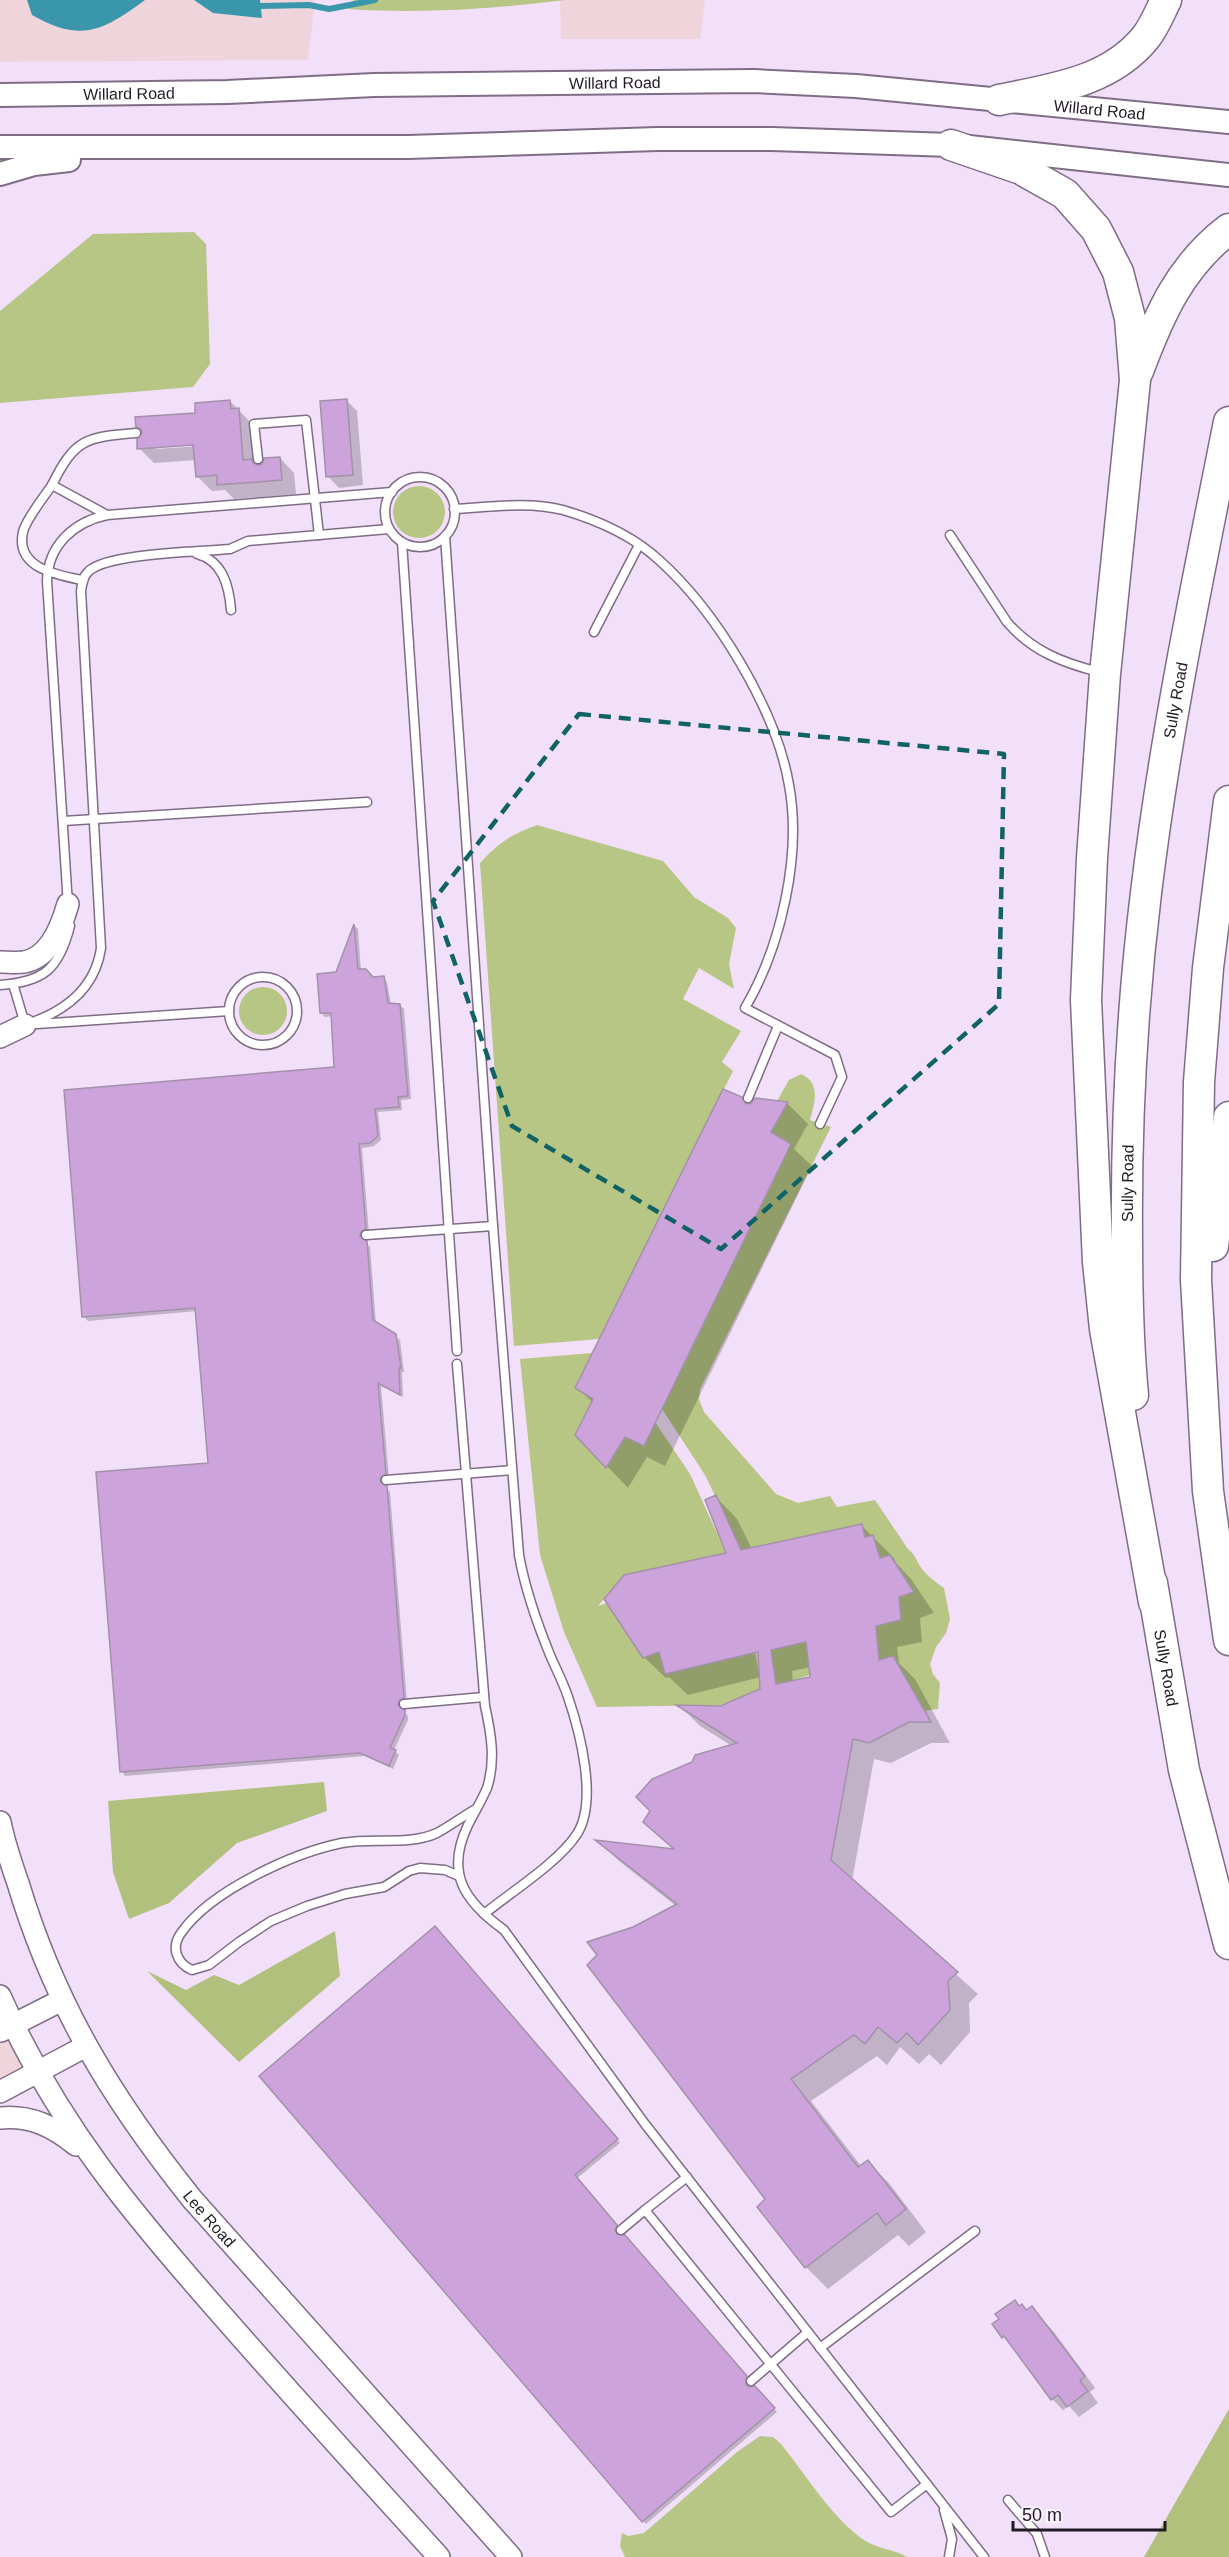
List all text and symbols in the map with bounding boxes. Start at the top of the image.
street label: Willard Road [569,73,661,91]
street label: Willard Road [83,84,175,102]
street label: Willard Road [1053,97,1146,122]
street label: Sully Road [1160,661,1190,740]
street label: Sully Road [1118,1144,1136,1222]
street label: Sully Road [1152,1628,1181,1707]
street label: Lee Road [180,2187,239,2250]
scale bar [1013,2494,1164,2532]
text: 50 m [1022,2505,1062,2525]

